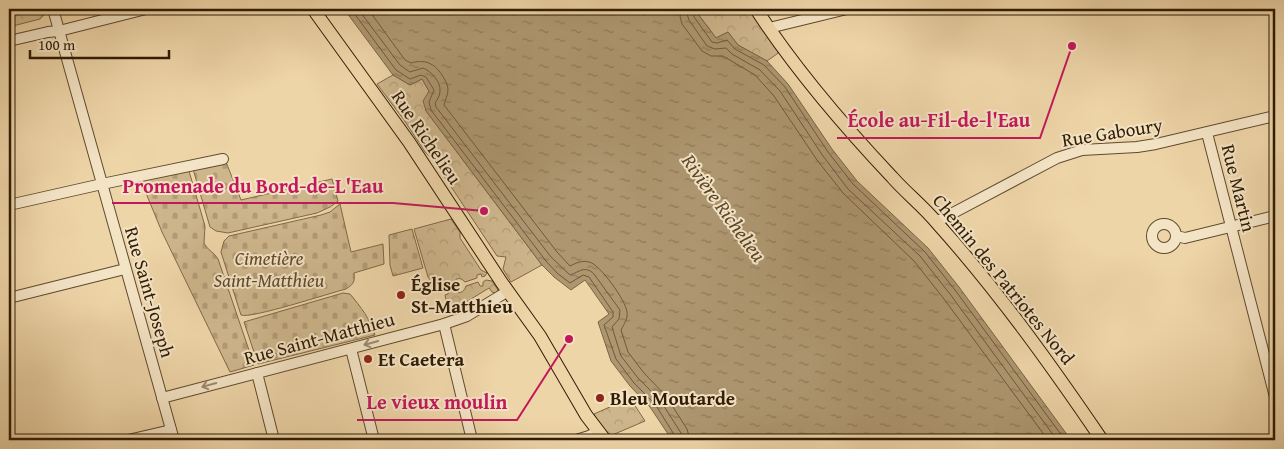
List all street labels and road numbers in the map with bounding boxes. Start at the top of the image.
street label: Rue Richelieu [385,84,469,190]
street label: Rue Gaboury [1060,110,1165,154]
street label: Rue Martin [1215,141,1263,235]
street label: Chemin des Patriotes Nord [926,188,1082,371]
street label: Rue Saint-Joseph [118,223,182,361]
street label: Rue Saint-Matthieu [241,304,398,372]

